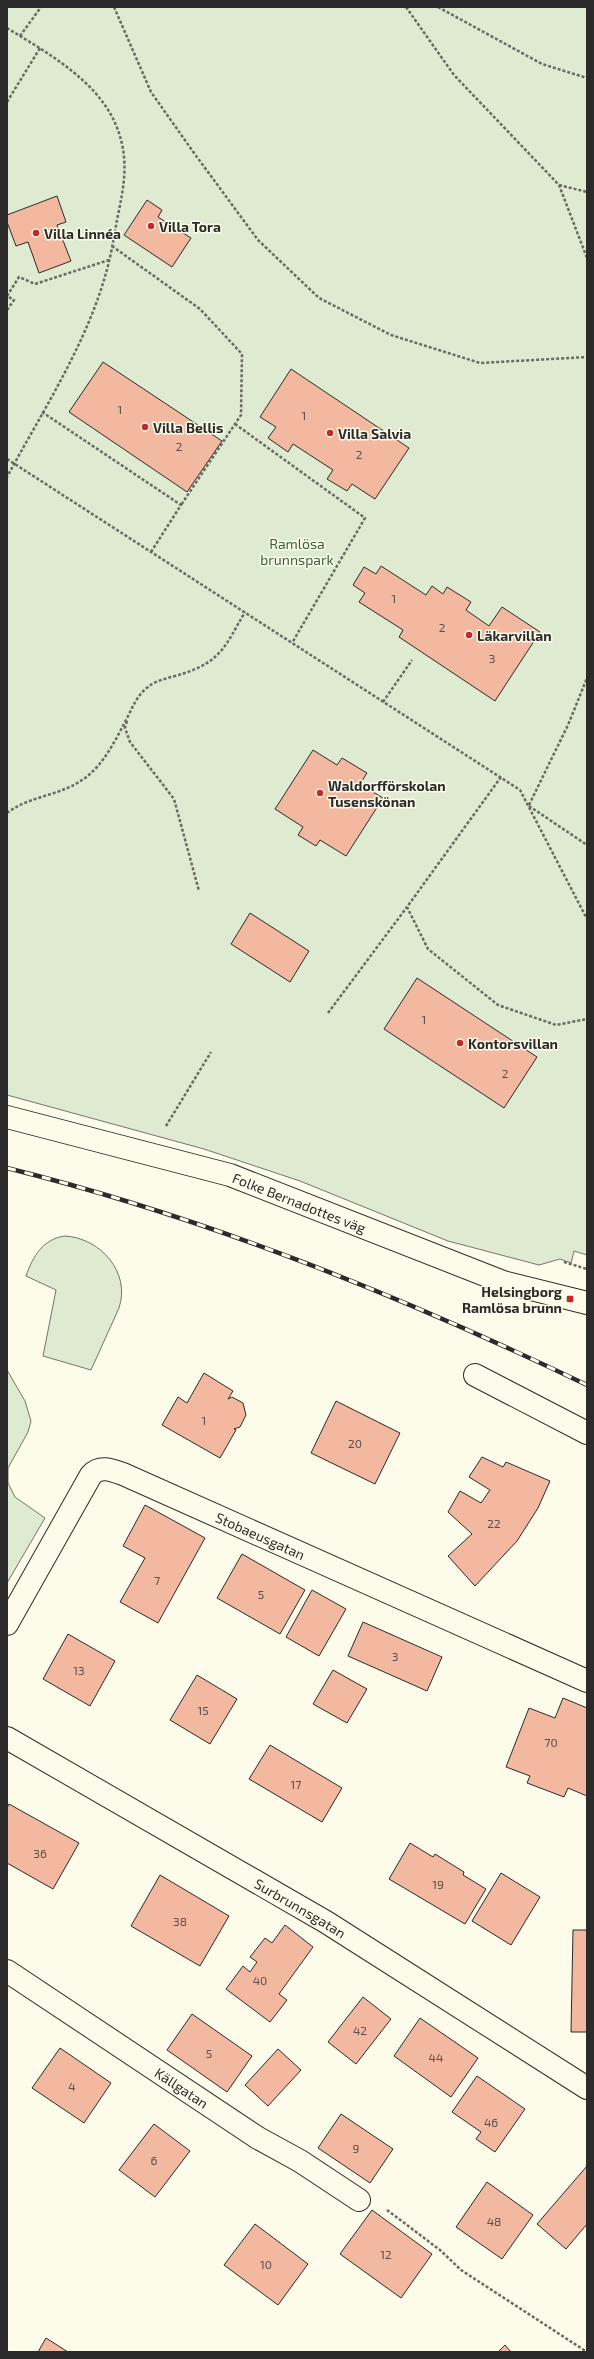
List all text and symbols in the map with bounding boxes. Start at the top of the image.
place label: Villa Tora [159,218,221,235]
marker: Villa Tora [146,221,156,231]
place label: Villa Linnéa [44,225,121,242]
marker: Villa Linnéa [31,228,41,238]
house number: 1 [118,402,122,416]
house number: 1 [302,408,306,422]
place label: Villa Bellis [153,419,223,436]
marker: Villa Bellis [140,422,150,432]
place label: Villa Salvia [338,425,411,442]
marker: Villa Salvia [325,428,335,438]
house number: 2 [176,439,183,453]
house number: 2 [356,447,363,461]
park label: Ramlösa brunnspark [260,535,334,568]
house number: 1 [392,591,396,605]
house number: 2 [439,620,446,634]
place label: Läkarvillan [477,627,552,644]
marker: Läkarvillan [464,630,474,640]
house number: 3 [489,651,495,665]
place label: Waldorfförskolan Tusenskönan [328,777,446,810]
marker: Waldorfförskolan Tusenskönan [315,788,325,798]
house number: 1 [422,1012,426,1026]
place label: Kontorsvillan [468,1035,558,1052]
marker: Kontorsvillan [455,1038,465,1048]
house number: 2 [502,1066,509,1080]
street label: Folke Bernadottes väg [230,1168,369,1236]
place label: Helsingborg Ramlösa brunn [462,1283,562,1316]
marker: Helsingborg Ramlösa brunn [565,1294,575,1304]
house number: 1 [202,1413,206,1427]
house number: 20 [348,1436,362,1450]
street label: Stobaeusgatan [213,1508,308,1563]
house number: 22 [487,1516,501,1530]
house number: 7 [154,1573,160,1587]
house number: 5 [258,1587,264,1601]
house number: 3 [392,1649,398,1663]
house number: 13 [73,1663,85,1677]
house number: 15 [197,1703,209,1717]
house number: 70 [544,1735,558,1749]
house number: 17 [291,1777,301,1791]
house number: 36 [33,1846,47,1860]
street label: Surbrunnsgatan [252,1874,349,1941]
house number: 19 [432,1877,444,1891]
house number: 38 [173,1914,187,1928]
house number: 40 [253,1973,267,1987]
house number: 42 [353,2023,367,2037]
house number: 5 [206,2046,212,2060]
house number: 44 [429,2050,443,2064]
street label: Källgatan [152,2063,212,2111]
house number: 4 [68,2079,76,2093]
house number: 46 [484,2115,498,2129]
house number: 9 [353,2141,360,2155]
house number: 6 [151,2153,158,2167]
house number: 48 [487,2214,501,2228]
house number: 12 [380,2247,392,2261]
house number: 10 [260,2257,272,2271]

